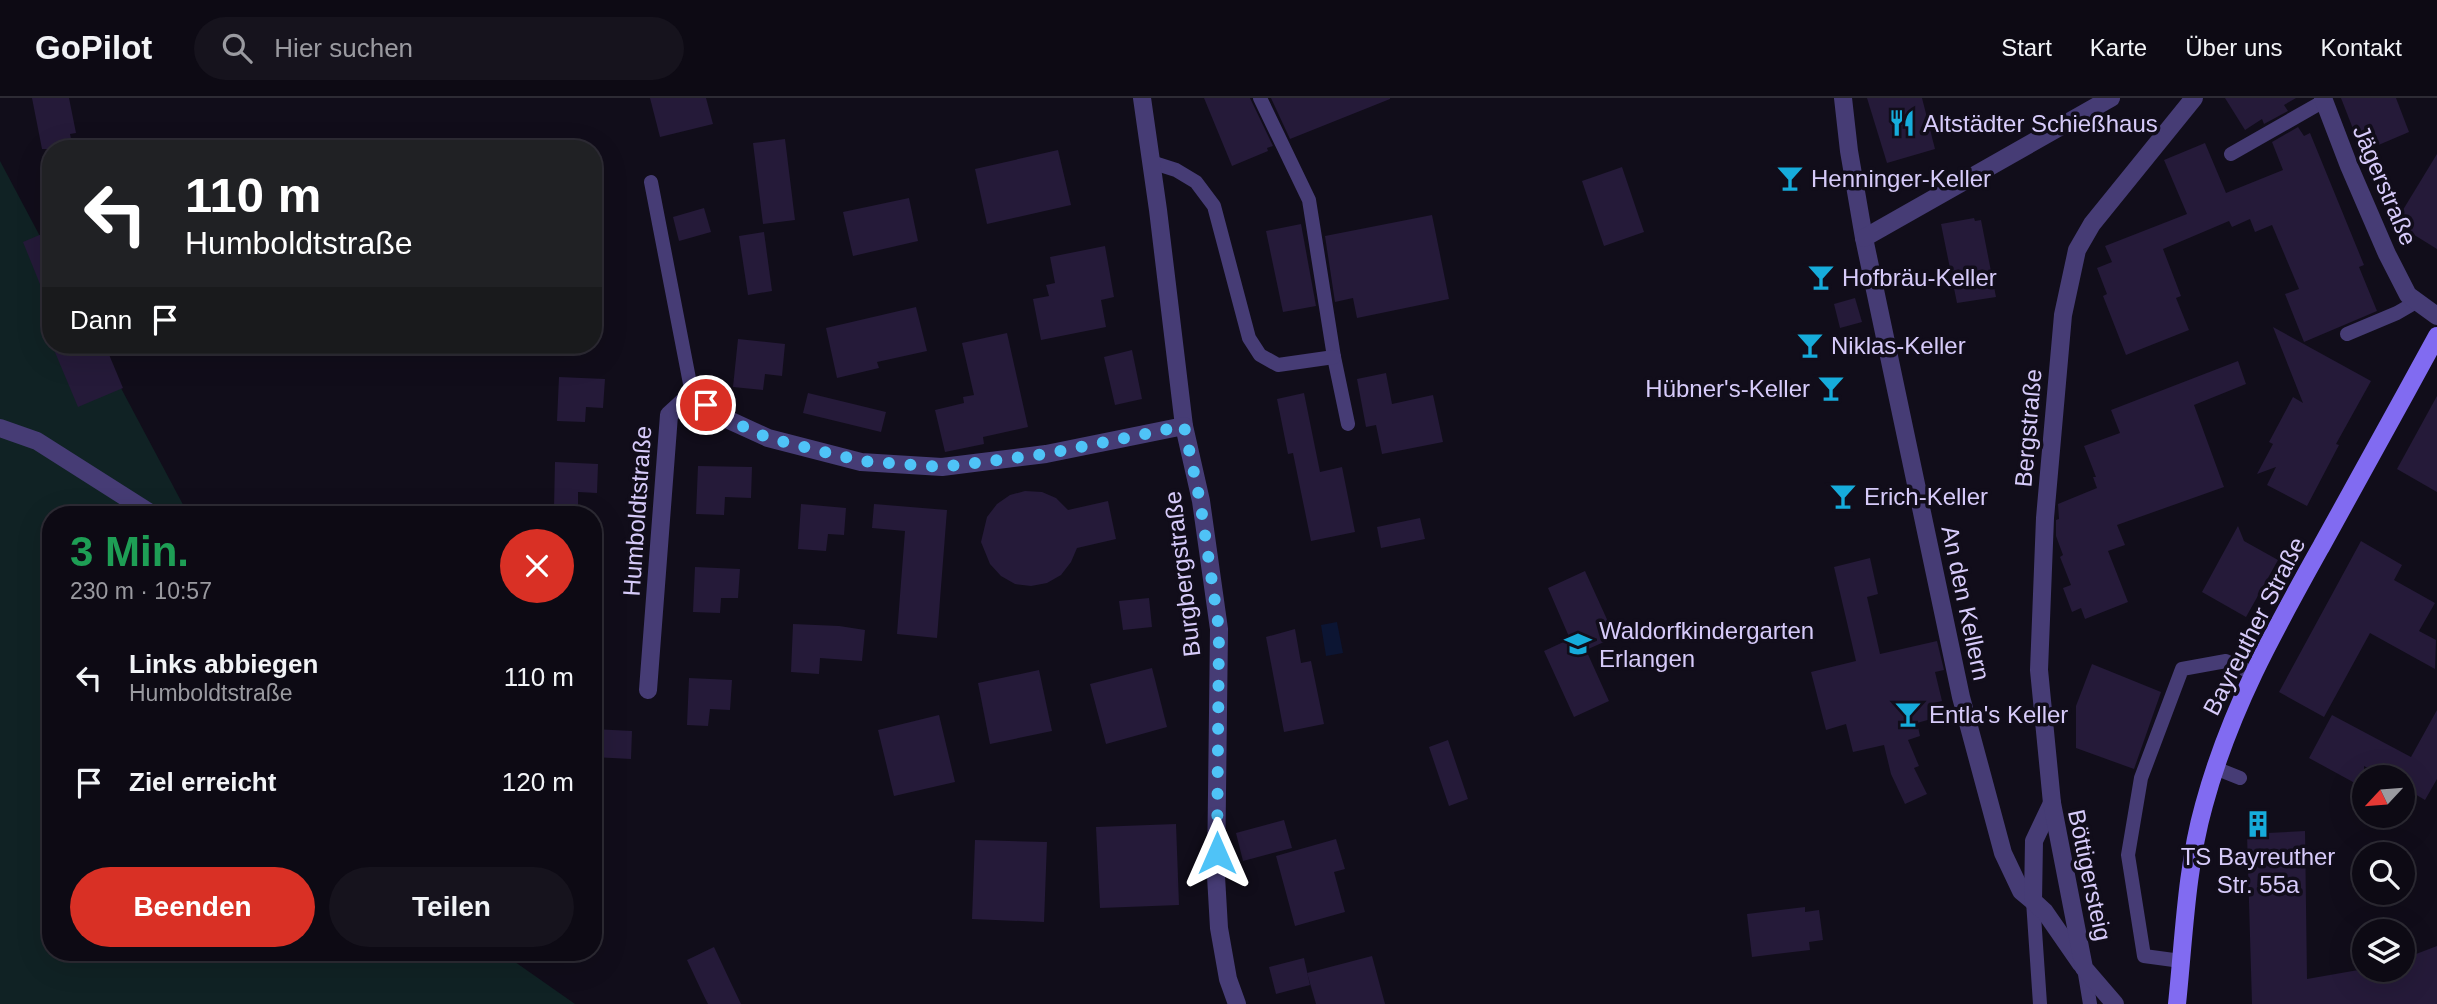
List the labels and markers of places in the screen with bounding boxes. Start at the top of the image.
restaurant icon: Altstädter Schießhaus [1887,108,1917,138]
place label: Altstädter Schießhaus [1923,110,2158,137]
bar icon: Henninger-Keller [1775,163,1805,193]
place label: Henninger-Keller [1811,165,1991,192]
bar icon: Hofbräu-Keller [1806,262,1836,292]
place label: Hofbräu-Keller [1842,264,1997,291]
bar icon: Niklas-Keller [1795,330,1825,360]
place label: Niklas-Keller [1831,332,1966,359]
bar icon: Hübner's-Keller [1816,373,1846,403]
pin [676,375,736,435]
place label: Hübner's-Keller [1645,375,1810,402]
bar icon: Erich-Keller [1828,481,1858,511]
place label: Erich-Keller [1864,483,1988,510]
place label: Waldorfkindergarten Erlangen [1599,617,1814,672]
school or university icon: Waldorfkindergarten Erlangen [1563,629,1593,659]
bar icon: Entla's Keller [1893,699,1923,729]
place label: Entla's Keller [1929,701,2068,728]
building icon: TS Bayreuther Str. 55a [2243,809,2273,839]
place label: TS Bayreuther Str. 55a [2181,843,2335,898]

